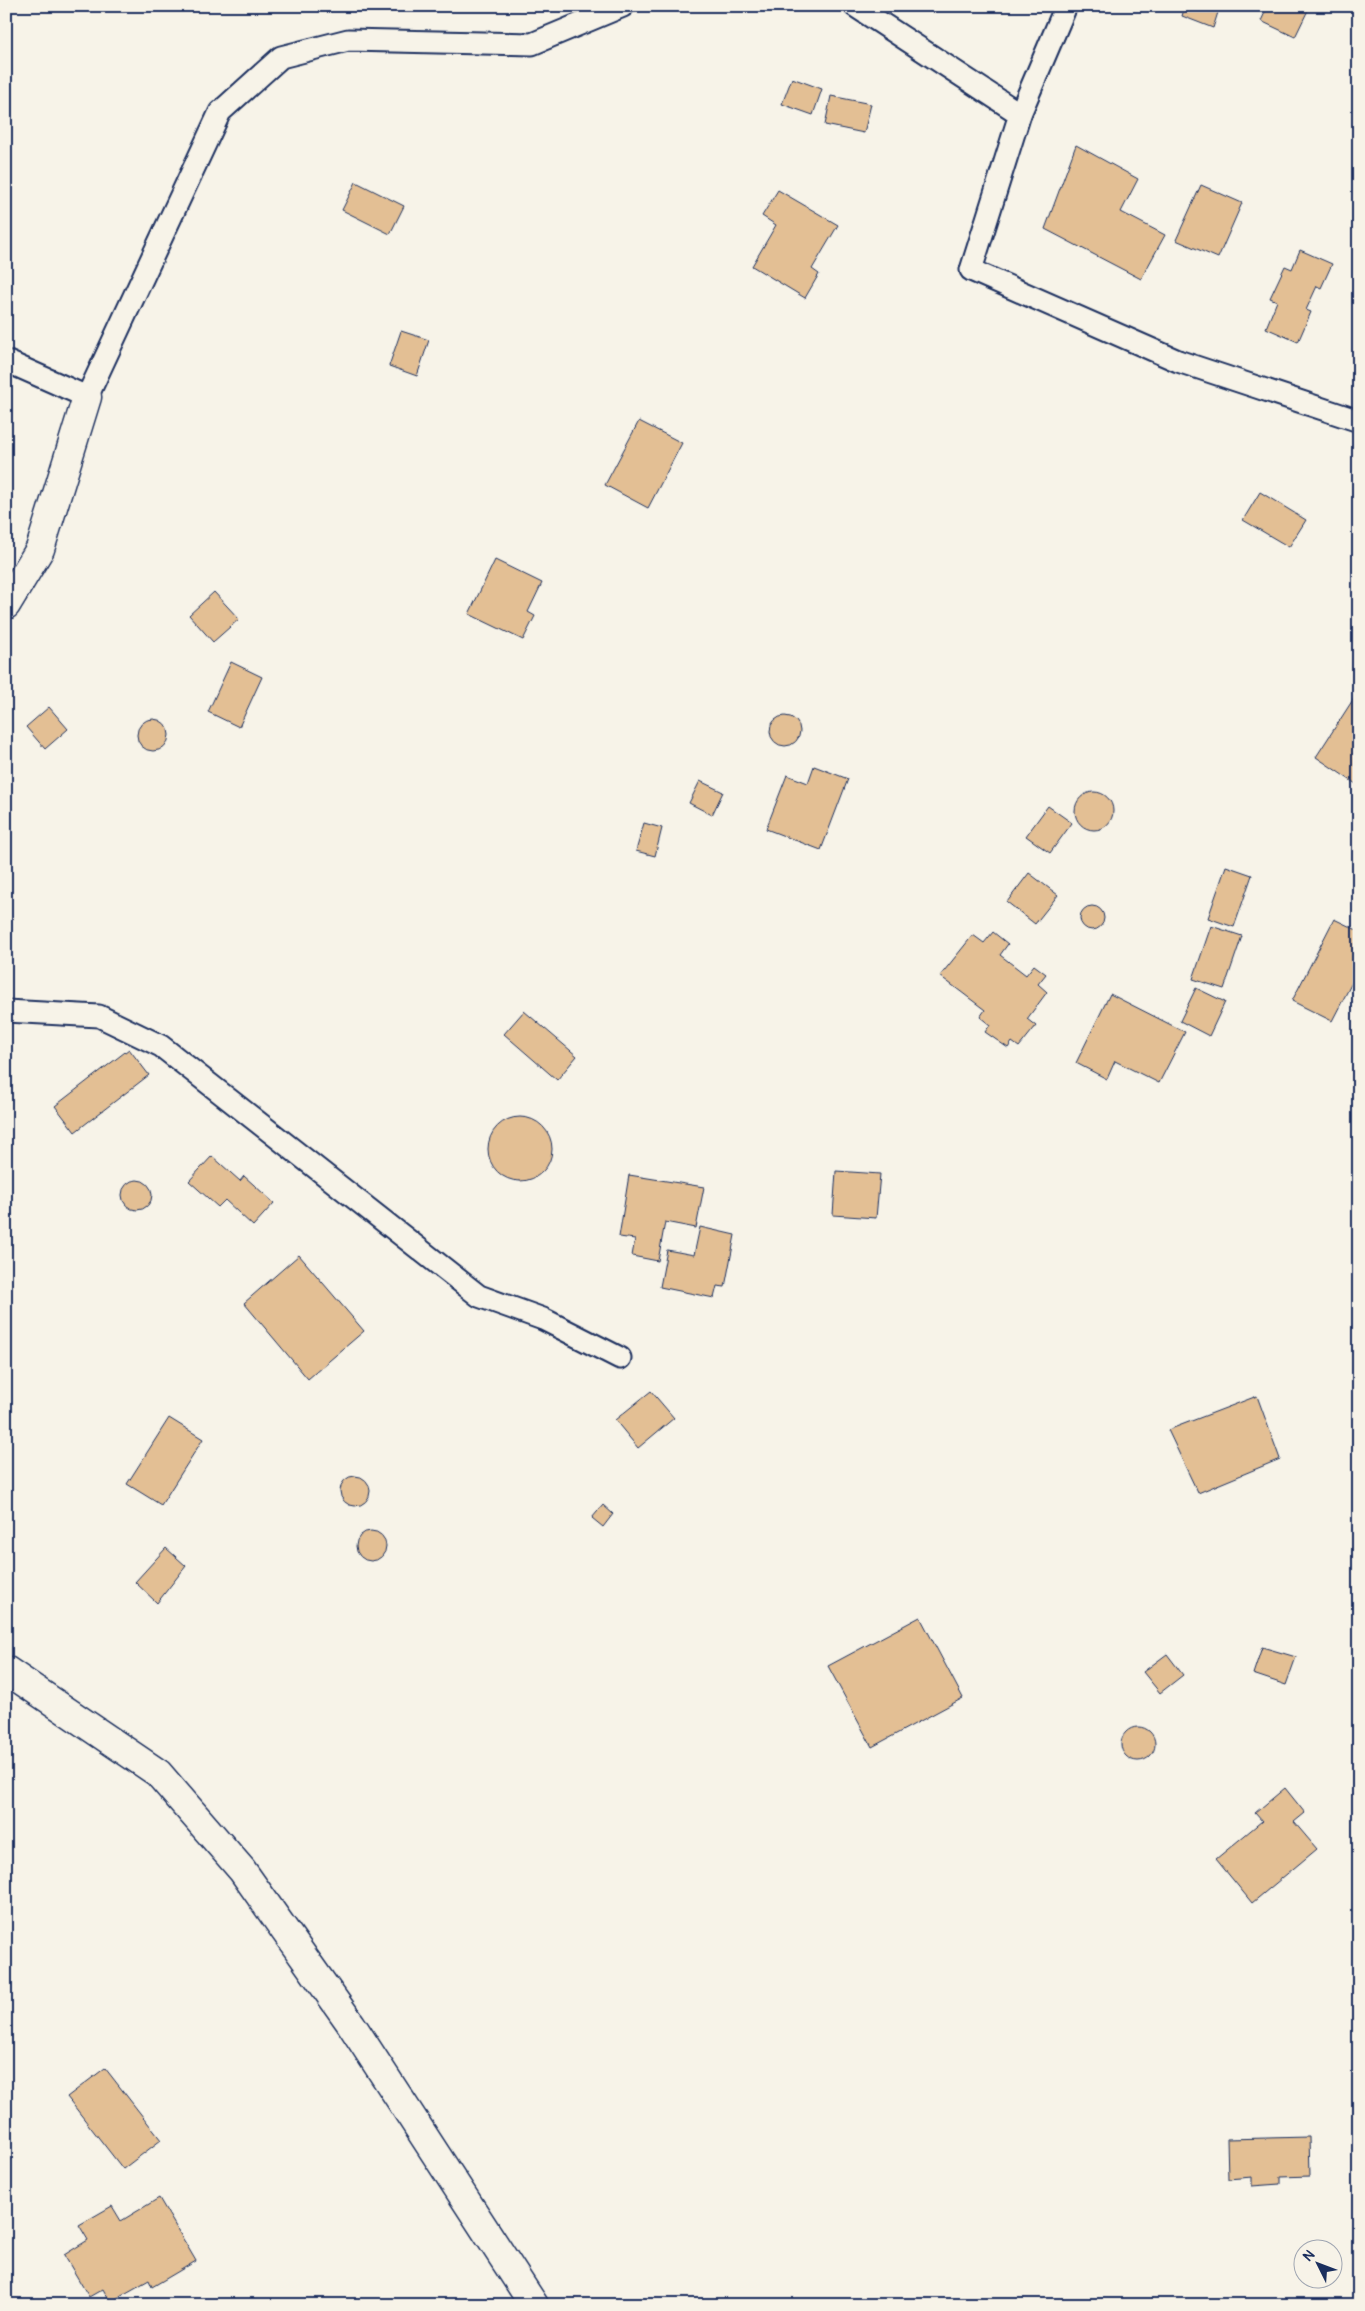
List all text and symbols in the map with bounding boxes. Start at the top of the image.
north arrow [1292,2238,1342,2288]
text: N [1299,2246,1318,2265]

